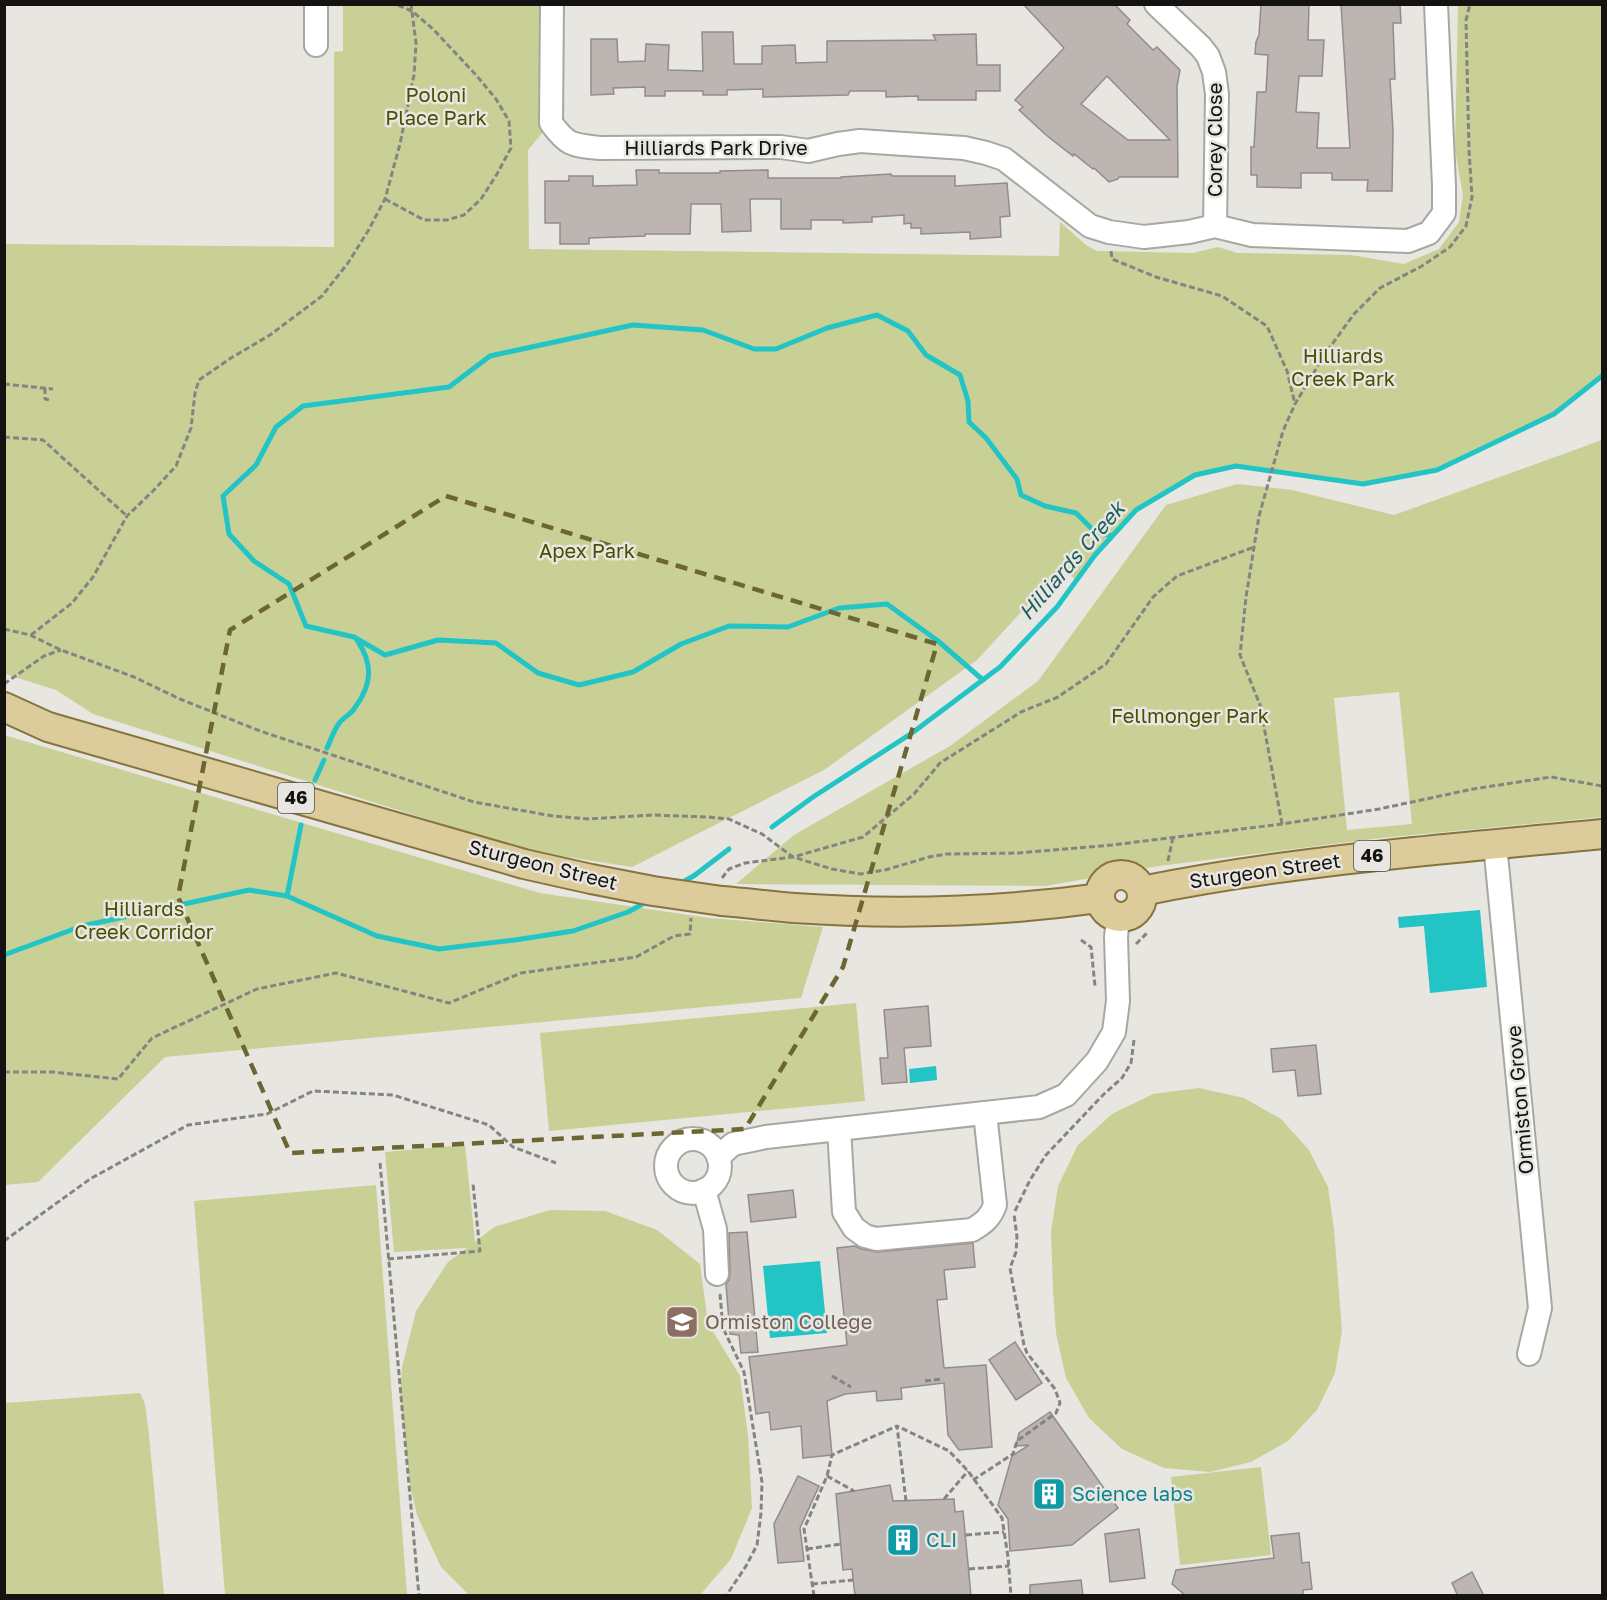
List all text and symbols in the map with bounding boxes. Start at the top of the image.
park label: Poloni Place Park [385,82,487,129]
street label: Corey Close [1202,83,1226,197]
street label: Hilliards Park Drive [624,135,808,159]
park label: Hilliards Creek Park [1291,343,1395,390]
water label: Hilliards Creek [1013,494,1131,625]
park label: Apex Park [539,538,635,562]
park label: Fellmonger Park [1111,703,1269,727]
road number: 46 [278,783,314,813]
street label: Sturgeon Street [466,834,620,894]
road number: 46 [1354,841,1390,871]
street label: Sturgeon Street [1188,848,1342,893]
park label: Hilliards Creek Corridor [74,896,214,943]
street label: Ormiston Grove [1501,1025,1537,1175]
school or university icon: Ormiston College [664,1304,700,1340]
place label: Ormiston College [705,1309,872,1333]
building icon: Science labs [1031,1476,1067,1512]
place label: Science labs [1072,1481,1193,1505]
building icon: CLI [885,1522,921,1558]
place label: CLI [926,1527,957,1551]

